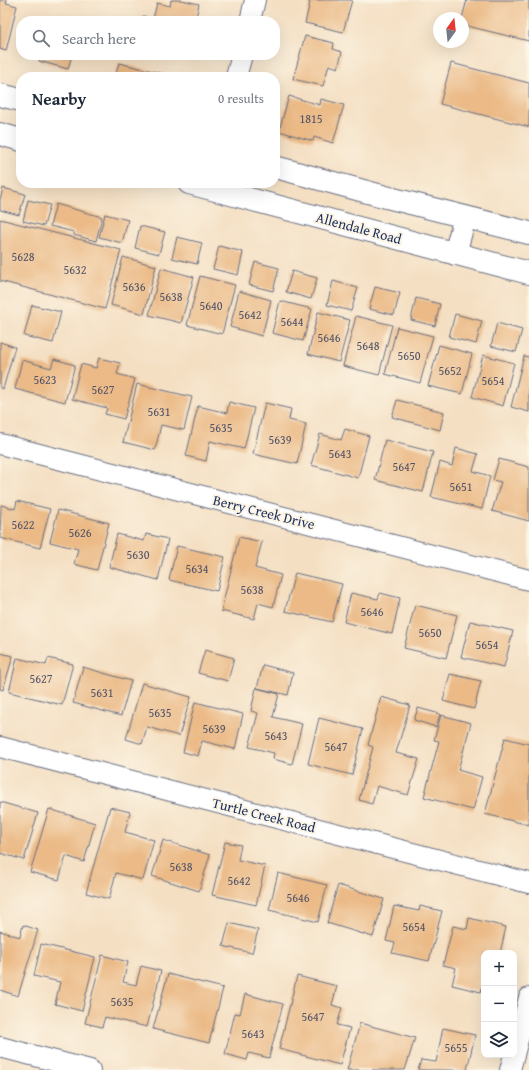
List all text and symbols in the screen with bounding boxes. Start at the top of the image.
north arrow [433,12,469,48]
search box [16,16,280,60]
icon: search [30,27,52,49]
text: Search here [62,28,136,49]
text: Nearby [32,86,86,111]
text: 0 results [218,89,264,108]
house number: 1815 [299,110,323,127]
street label: Allendale Road [314,207,404,249]
house number: 5628 [11,248,35,265]
house number: 5632 [63,261,87,278]
house number: 5636 [122,278,146,295]
house number: 5638 [159,288,183,305]
house number: 5640 [199,297,223,314]
house number: 5642 [238,306,262,323]
house number: 5644 [280,313,304,330]
house number: 5646 [317,329,341,346]
house number: 5648 [356,337,380,354]
house number: 5650 [397,347,421,364]
house number: 5652 [438,362,462,379]
house number: 5623 [33,371,57,388]
house number: 5654 [481,372,505,389]
house number: 5627 [91,381,115,398]
house number: 5631 [147,403,171,420]
house number: 5635 [209,419,233,436]
house number: 5639 [268,431,292,448]
house number: 5643 [328,445,352,462]
house number: 5647 [392,458,416,475]
house number: 5651 [449,478,473,495]
street label: Berry Creek Drive [211,490,317,534]
house number: 5622 [11,516,35,533]
house number: 5626 [68,524,92,541]
house number: 5630 [126,546,150,563]
house number: 5634 [185,560,209,577]
house number: 5638 [240,581,264,598]
house number: 5646 [360,603,384,620]
house number: 5650 [418,624,442,641]
house number: 5654 [475,636,499,653]
house number: 5627 [29,670,53,687]
house number: 5631 [90,684,114,701]
house number: 5635 [148,704,172,721]
house number: 5639 [202,720,226,737]
house number: 5643 [264,727,288,744]
house number: 5647 [324,738,348,755]
street label: Turtle Creek Road [210,793,318,838]
house number: 5638 [169,858,193,875]
house number: 5642 [227,872,251,889]
house number: 5646 [286,889,310,906]
house number: 5654 [402,918,426,935]
map controls [481,950,517,1058]
button: + [481,950,517,986]
button: − [481,986,517,1022]
house number: 5635 [110,993,134,1010]
house number: 5647 [301,1008,325,1025]
button: layers [481,1022,517,1058]
house number: 5643 [241,1025,265,1042]
house number: 5655 [444,1039,468,1056]

